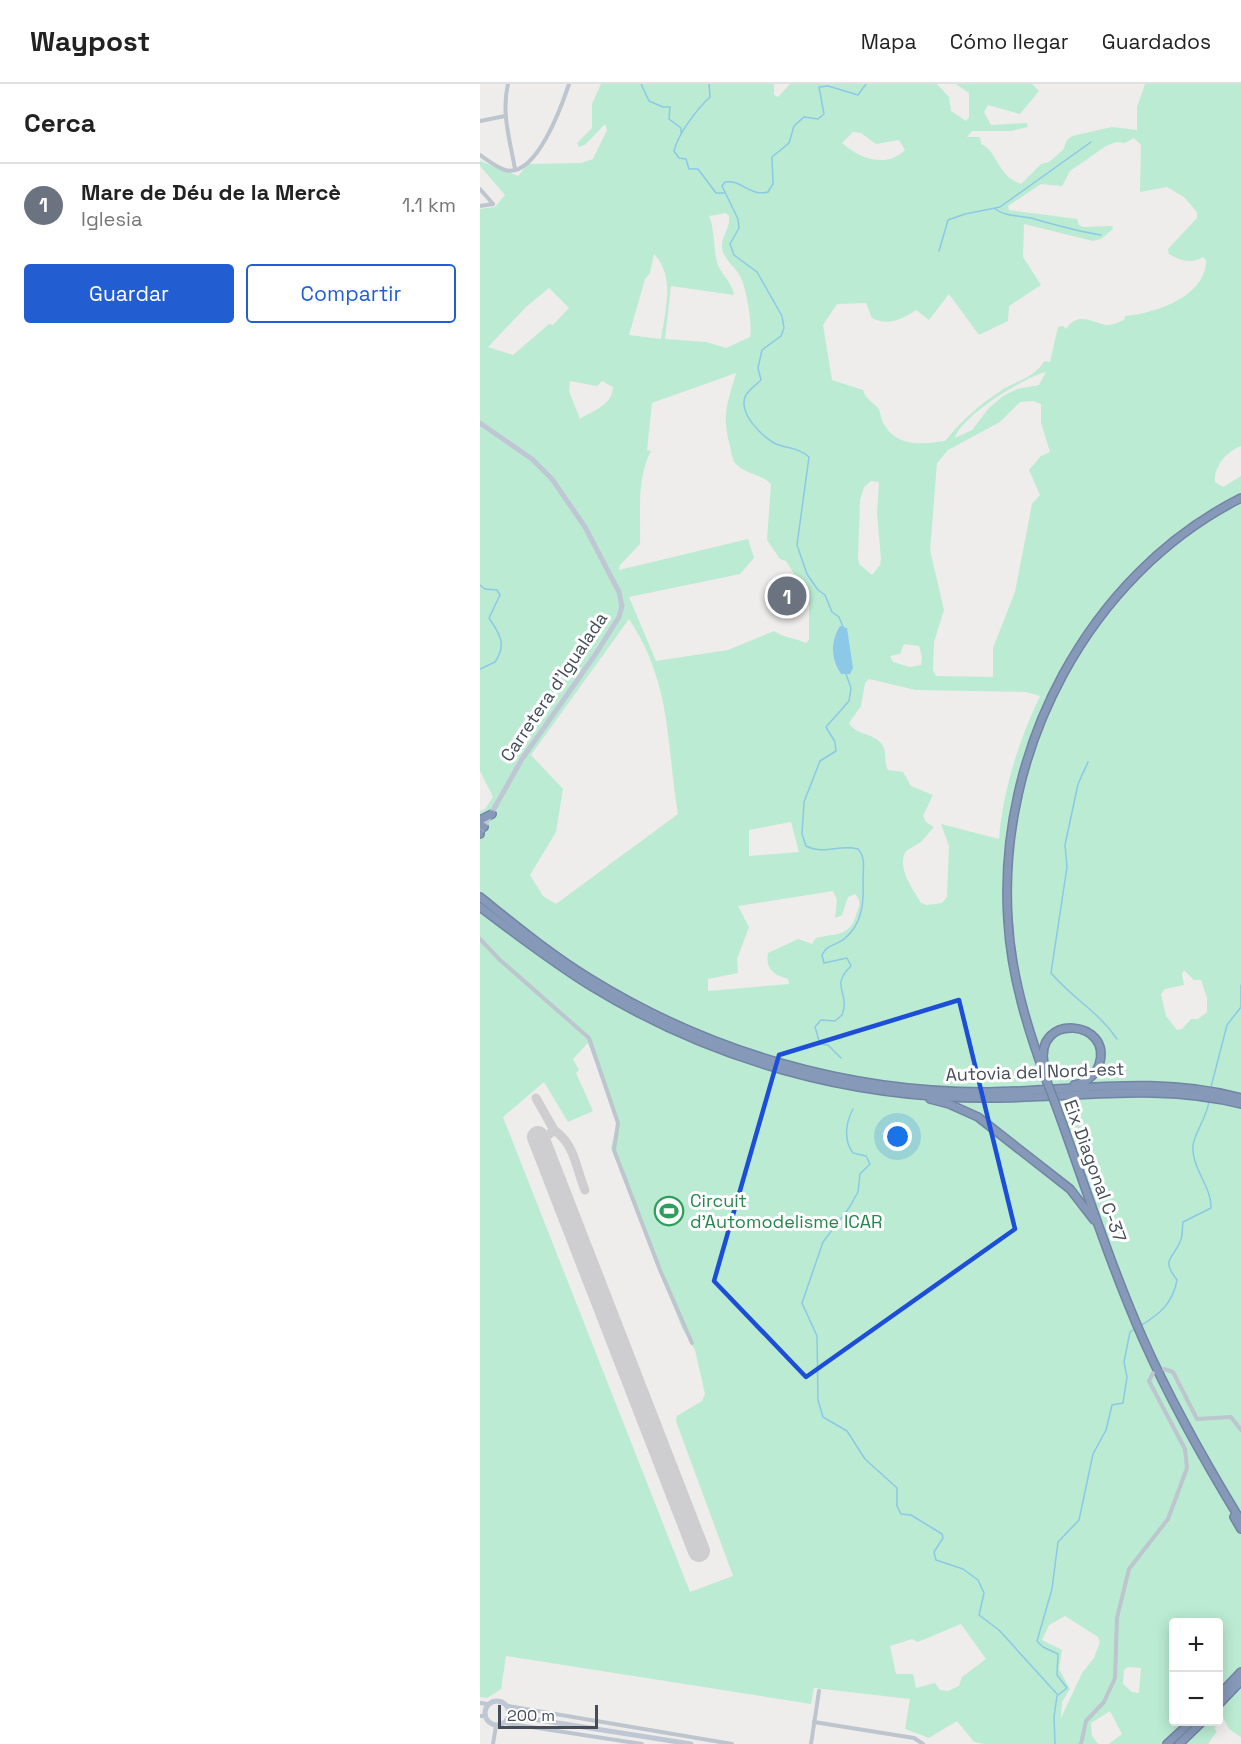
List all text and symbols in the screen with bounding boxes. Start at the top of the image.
text: Waypost [30,23,150,59]
text: Mapa [861,28,917,55]
text: Cómo llegar [950,28,1069,55]
text: Guardados [1102,28,1211,55]
text: Cerca [24,106,96,140]
text: Mare de Déu de la Mercè [81,178,341,206]
text: 1 [39,192,48,218]
text: 1.1 km [402,192,456,218]
text: Iglesia [81,206,142,232]
button: Guardar [24,264,234,323]
button: Compartir [246,264,456,323]
pin: 1 [768,574,806,618]
street label: Carretera d'Igualada [495,608,612,766]
street label: Autovia del Nord-est [945,1057,1125,1086]
street label: Eix Diagonal C-37 [1059,1096,1132,1245]
your location [883,1122,912,1151]
place label: Circuit d'Automodelisme ICAR [690,1189,882,1233]
sports icon: Circuit d'Automodelisme ICAR [653,1195,685,1227]
map controls [1169,1618,1223,1726]
button: + [1169,1618,1223,1672]
button: − [1169,1672,1223,1726]
scale bar [498,1702,598,1730]
text: 200 m [507,1705,555,1726]

